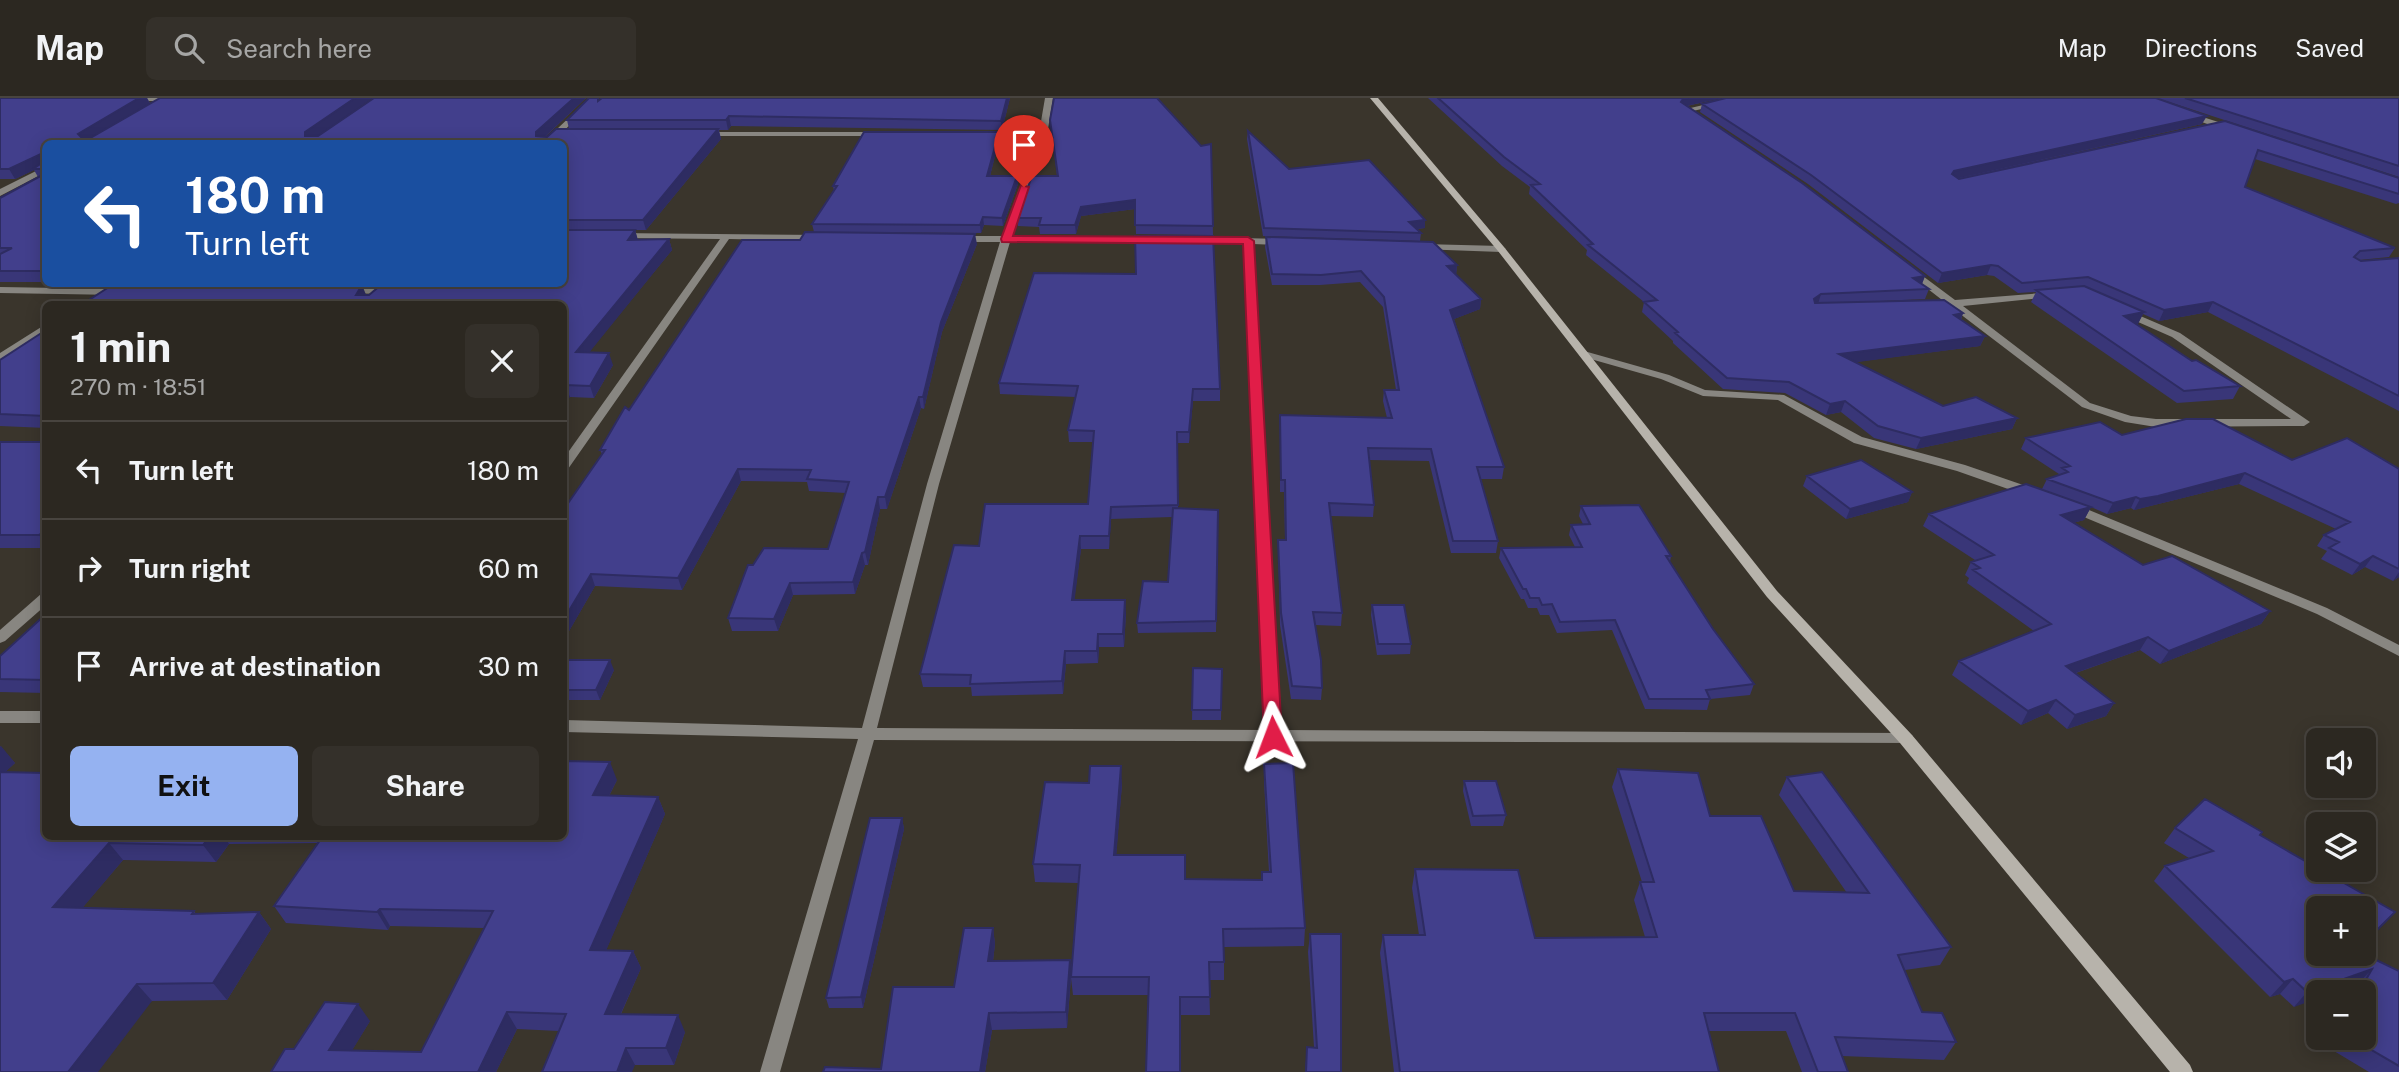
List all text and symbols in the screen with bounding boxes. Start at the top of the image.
search box [146,17,636,80]
text: Map [35,29,104,67]
icon: search [170,29,208,67]
text: Search here [226,33,372,64]
text: Map [2058,34,2107,62]
text: Directions [2145,34,2257,62]
text: Saved [2295,34,2364,62]
pin [994,115,1054,187]
icon: arrive [1005,126,1043,164]
text: 180 m [185,166,325,224]
icon: left [70,168,161,259]
text: Turn left [185,225,310,262]
text: 1 min [70,322,171,371]
button: close [465,324,539,398]
text: 270 m · 18:51 [70,373,206,400]
icon: left [70,451,108,489]
text: Turn left [129,455,234,486]
text: 180 m [467,455,539,486]
icon: right [70,549,108,587]
text: Turn right [129,553,251,584]
text: 60 m [478,553,539,584]
icon: arrive [70,647,108,685]
text: Arrive at destination [129,651,381,682]
text: 30 m [478,651,539,682]
position arrow [1236,700,1310,774]
map controls [2306,728,2376,1050]
button: sound [2306,728,2376,798]
button: Exit [70,746,298,826]
button: Share [312,746,539,826]
button: layers [2306,812,2376,882]
button: + [2306,896,2376,966]
button: − [2306,980,2376,1050]

